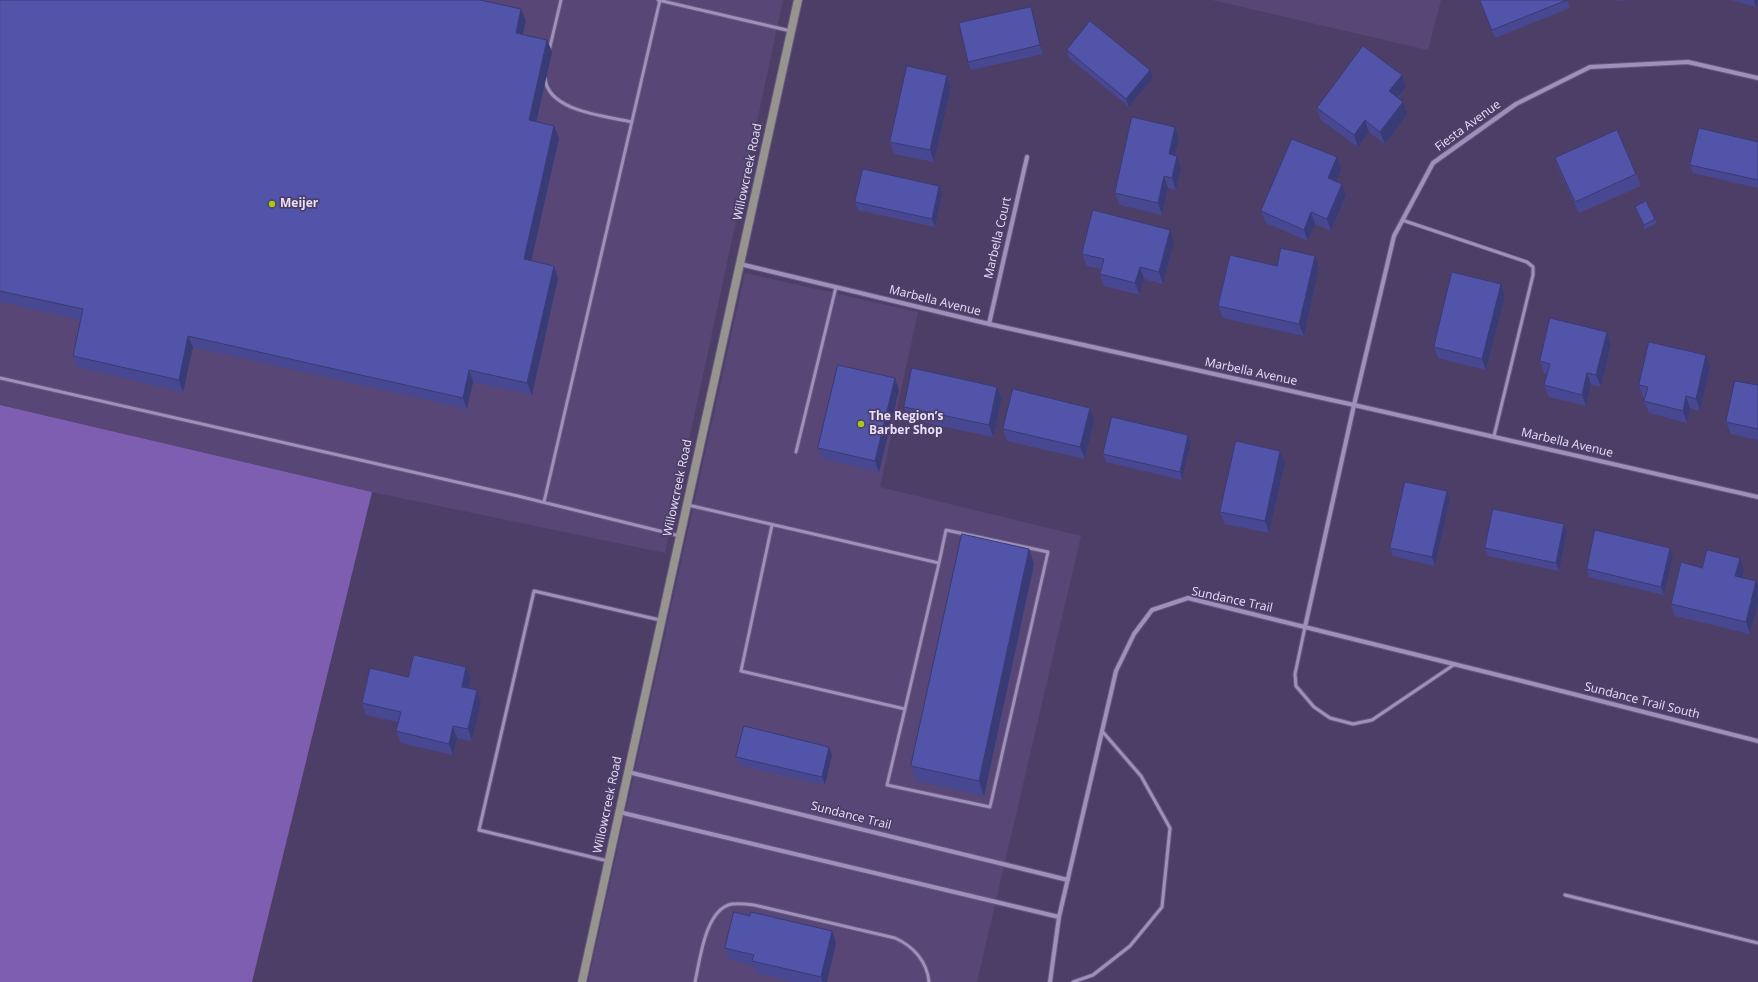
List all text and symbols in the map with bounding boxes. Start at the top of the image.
street label: Fiesta Avenue [1432,97,1504,155]
street label: Willowcreek Road [731,122,765,222]
street label: Marbella Court [982,196,1014,280]
place label: Meijer [280,197,318,211]
marker: Meijer [267,199,277,209]
street label: Marbella Avenue [888,283,982,319]
street label: Marbella Avenue [1203,355,1299,389]
place label: The Region’s Barber Shop [869,410,943,438]
marker: The Region’s Barber Shop [856,419,866,429]
street label: Marbella Avenue [1520,425,1614,461]
street label: Willowcreek Road [661,438,695,538]
street label: Sundance Trail [1190,584,1274,616]
street label: Sundance Trail South [1583,680,1701,722]
street label: Willowcreek Road [591,755,625,855]
street label: Sundance Trail [809,799,893,833]

